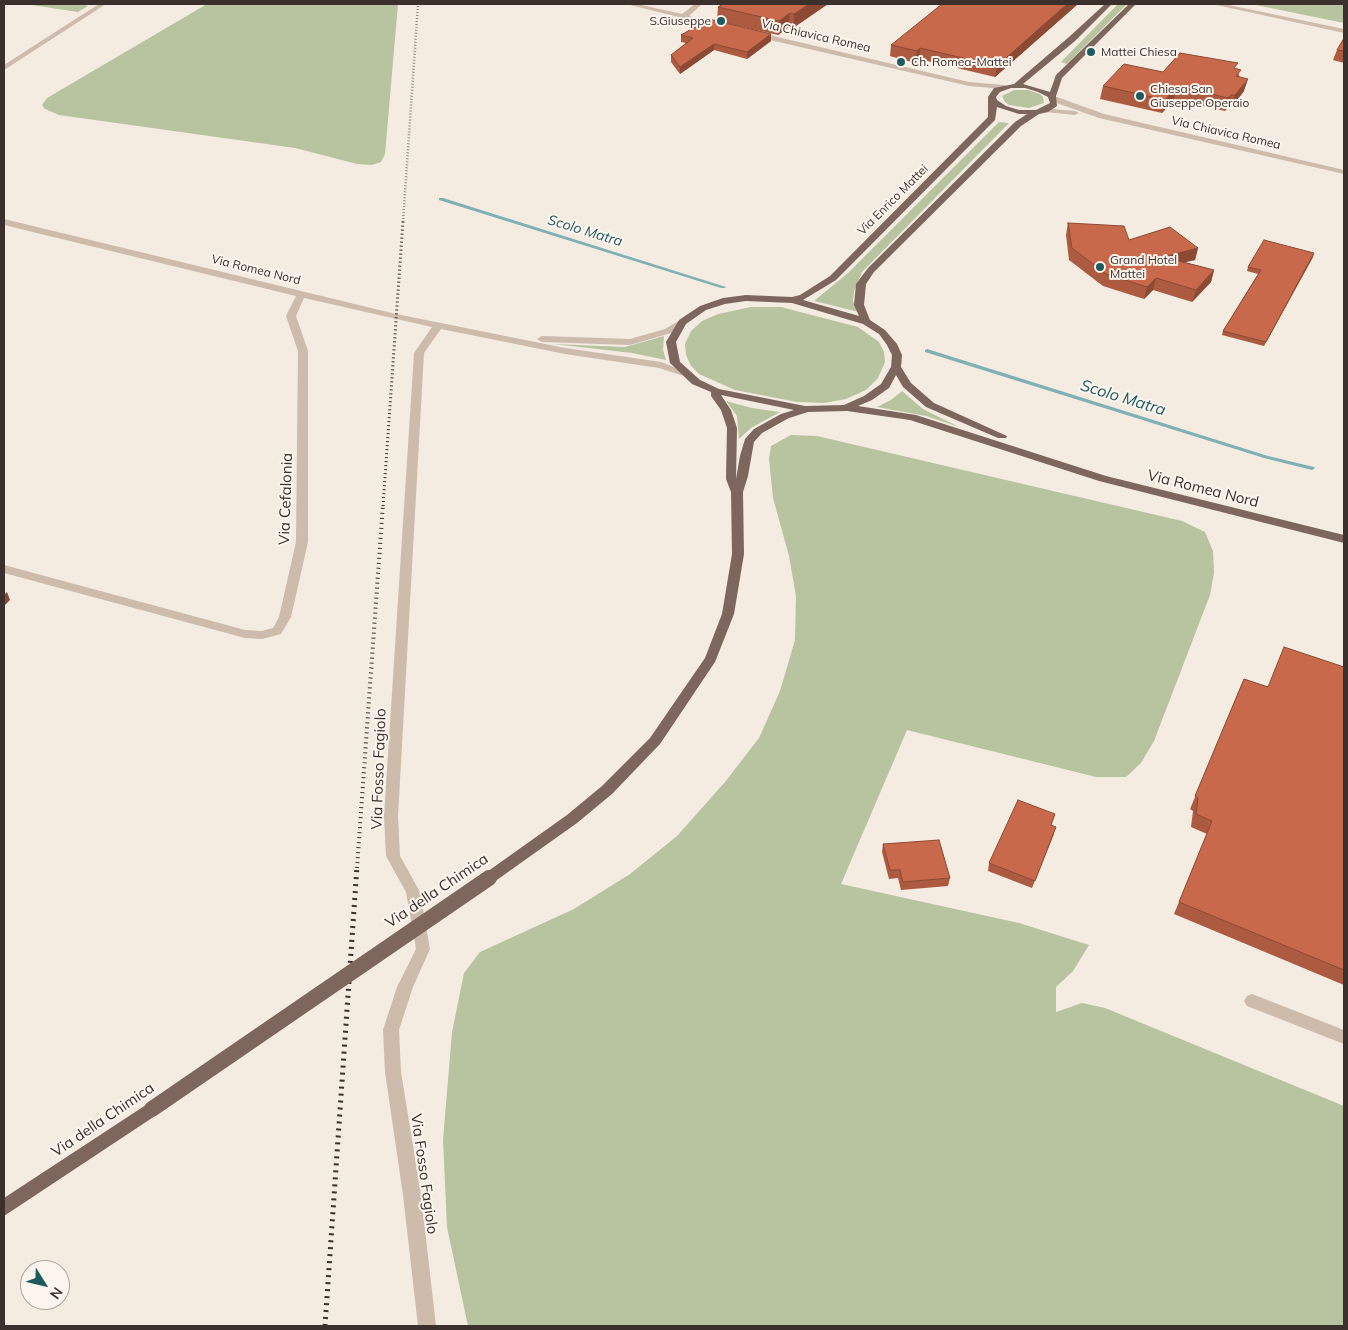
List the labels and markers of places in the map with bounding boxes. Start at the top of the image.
place label: S.Giuseppe [649,14,711,28]
marker: S.Giuseppe [715,15,727,27]
place label: Mattei Chiesa [1101,45,1177,59]
marker: Mattei Chiesa [1085,46,1097,58]
place label: Ch. Romea-Mattei [911,55,1012,69]
marker: Ch. Romea-Mattei [895,56,907,68]
place label: Chiesa San Giuseppe Operaio [1150,82,1249,110]
marker: Chiesa San Giuseppe Operaio [1134,90,1146,102]
place label: Grand Hotel Mattei [1110,253,1177,281]
marker: Grand Hotel Mattei [1094,261,1106,273]

